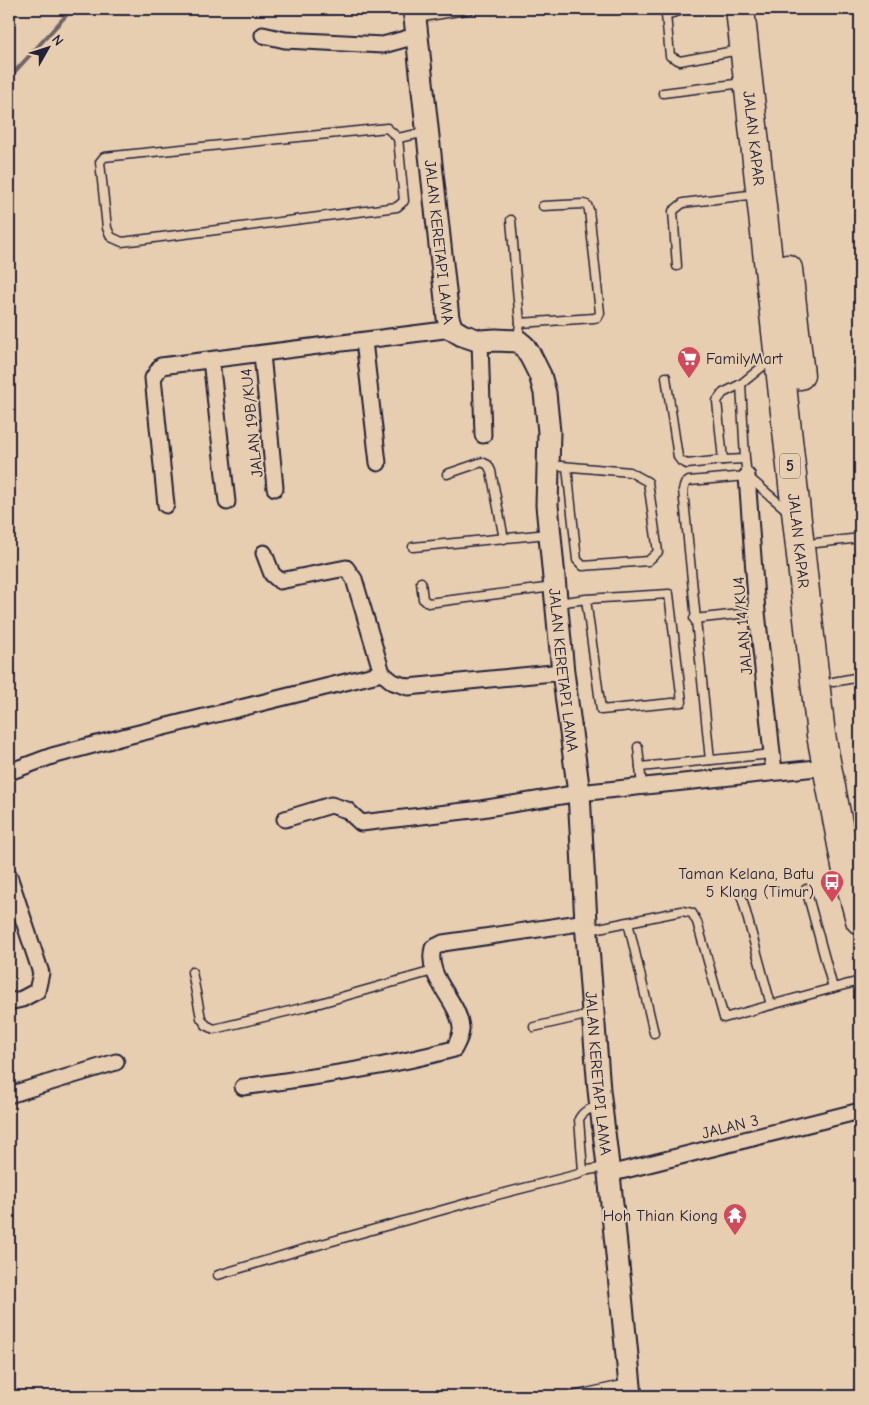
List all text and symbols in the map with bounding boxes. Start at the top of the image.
north arrow [22,22,72,72]
text: N [48,31,67,49]
street label: JALAN KAPAR [739,90,768,187]
street label: JALAN KERETAPI LAMA [421,159,457,327]
supermarket icon: FamilyMart [676,345,702,379]
place label: FamilyMart [706,350,783,368]
street label: JALAN 19B/KU4 [237,368,267,478]
road number: 5 [780,454,800,478]
street label: JALAN KAPAR [784,492,813,590]
street label: JALAN 14/KU4 [730,576,756,676]
street label: JALAN KERETAPI LAMA [545,587,581,753]
place label: Taman Kelana, Batu 5 Klang (Timur) [678,865,814,901]
bus stop icon: Taman Kelana, Batu 5 Klang (Timur) [819,869,845,903]
street label: JALAN KERETAPI LAMA [581,991,615,1156]
street label: JALAN 3 [700,1111,760,1143]
temple icon: Hoh Thian Kiong [722,1202,748,1236]
place label: Hoh Thian Kiong [603,1207,718,1225]

